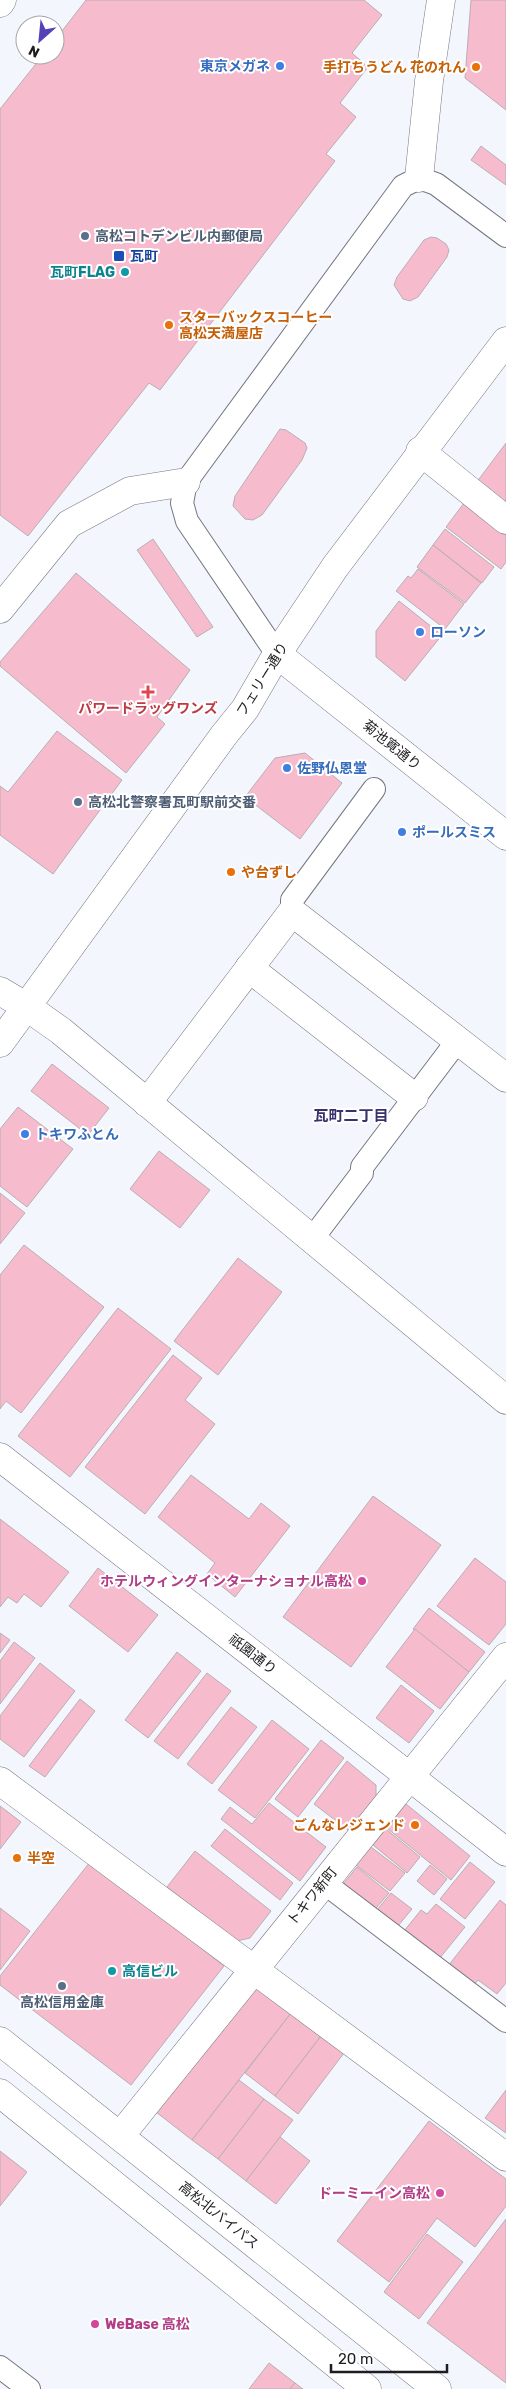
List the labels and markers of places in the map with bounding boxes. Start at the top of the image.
place label: 東京メガネ [200,58,270,75]
place label: 手打ちうどん 花のれん [323,59,466,76]
marker: 東京メガネ [274,60,286,72]
marker: 手打ちうどん 花のれん [470,61,482,73]
place label: 高松コトデンビル内郵便局 [95,228,263,245]
marker: 高松コトデンビル内郵便局 [79,230,91,242]
place label: 瓦町 [130,248,158,265]
marker: 瓦町 [112,249,126,263]
place label: 瓦町FLAG [50,264,115,281]
marker: 瓦町FLAG [119,266,131,278]
place label: スターバックスコーヒー 高松天満屋店 [179,309,332,342]
marker: スターバックスコーヒー 高松天満屋店 [163,319,175,331]
place label: ローソン [430,624,486,641]
marker: ローソン [414,626,426,638]
marker: パワードラッグワンズ [142,686,154,698]
place label: パワードラッグワンズ [78,700,218,717]
place label: 佐野仏恩堂 [297,760,367,777]
marker: 佐野仏恩堂 [281,762,293,774]
place label: 高松北警察署瓦町駅前交番 [88,794,256,811]
marker: 高松北警察署瓦町駅前交番 [72,796,84,808]
place label: ポールスミス [412,824,496,841]
marker: ポールスミス [396,826,408,838]
place label: や台ずし [241,864,297,881]
marker: や台ずし [225,866,237,878]
place label: トキワふとん [35,1126,119,1143]
marker: トキワふとん [19,1128,31,1140]
place label: ホテルウィングインターナショナル高松 [100,1573,352,1590]
marker: ホテルウィングインターナショナル高松 [356,1575,368,1587]
place label: ごんなレジェンド [293,1817,405,1834]
marker: ごんなレジェンド [409,1819,421,1831]
place label: 半空 [27,1850,55,1867]
marker: 半空 [11,1852,23,1864]
place label: 高信ビル [122,1963,178,1980]
marker: 高信ビル [106,1965,118,1977]
marker: 高松信用金庫 [56,1980,68,1992]
place label: 高松信用金庫 [20,1994,104,2011]
place label: ドーミーイン高松 [318,2185,430,2202]
marker: ドーミーイン高松 [434,2187,446,2199]
place label: WeBase 高松 [105,2316,190,2333]
marker: WeBase 高松 [89,2318,101,2330]

